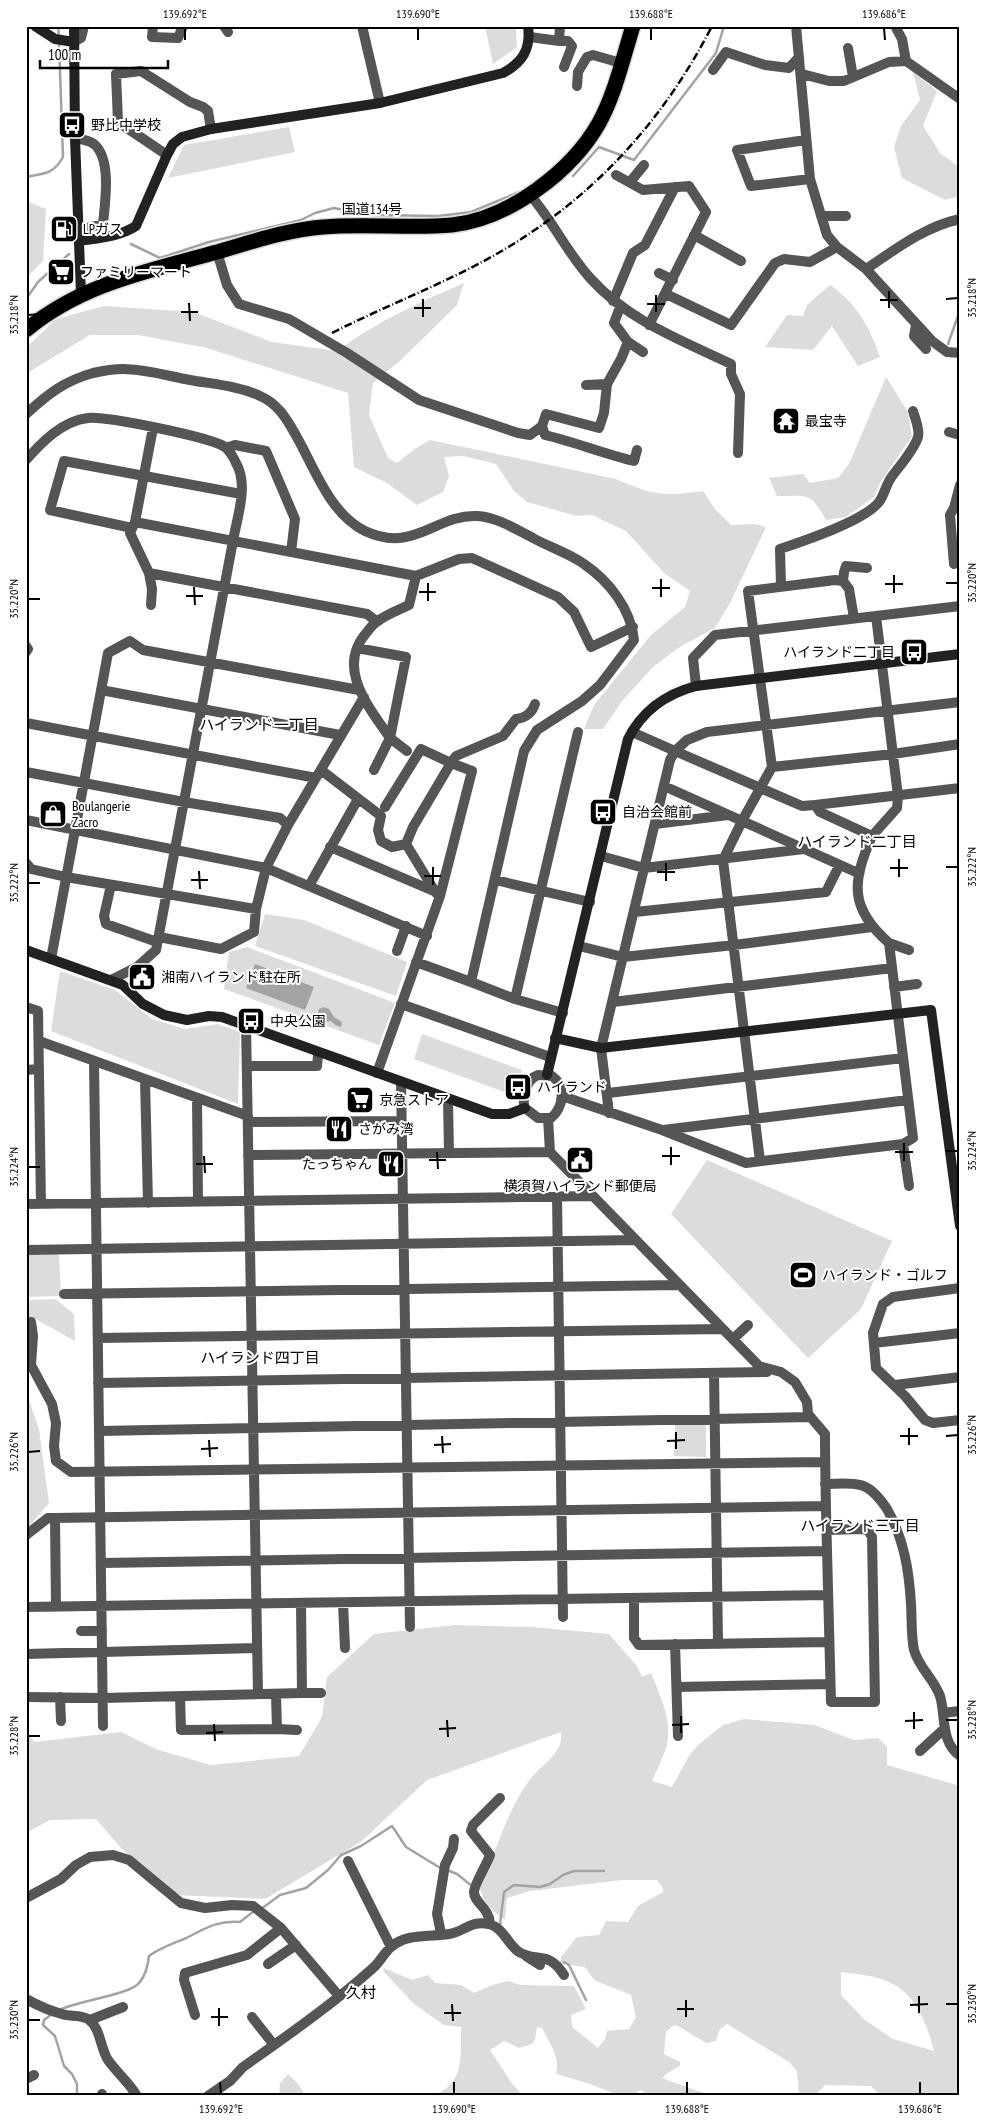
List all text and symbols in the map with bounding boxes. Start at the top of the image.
text: 139.692°E [163,6,207,21]
text: 139.690°E [396,6,440,21]
text: 139.688°E [629,6,673,21]
text: 139.686°E [862,6,906,21]
scale bar [40,38,168,70]
text: 100 m [48,45,81,64]
bus stop icon: 野比中学校 [57,110,87,140]
place label: 野比中学校 [91,116,161,134]
street label: 国道134号 [342,200,402,218]
fuel station icon: LPガス [49,214,79,244]
place label: LPガス [83,220,123,238]
supermarket icon: ファミリーマート [46,257,76,287]
place label: ファミリーマート [80,263,192,281]
text: 35.218°N [964,278,979,318]
text: 35.218°N [6,295,21,335]
temple icon: 最宝寺 [771,406,801,436]
place label: 最宝寺 [805,412,847,430]
text: 35.220°N [964,563,979,603]
text: 35.220°N [6,579,21,619]
bus stop icon: ハイランド二丁目 [899,637,929,667]
place label: ハイランド二丁目 [783,643,895,661]
district label: ハイランド一丁目 [199,715,319,734]
place label: Boulangerie Zacro [72,797,130,831]
bus stop icon: 自治会館前 [588,797,618,827]
shop icon: Boulangerie Zacro [38,799,68,829]
place label: 自治会館前 [622,803,692,821]
district label: ハイランド二丁目 [797,832,917,851]
text: 35.222°N [964,847,979,887]
text: 35.222°N [6,863,21,903]
public building icon: 湘南ハイランド駐在所 [127,962,157,992]
place label: 湘南ハイランド駐在所 [161,968,301,986]
bus stop icon: 中央公園 [236,1006,266,1036]
place label: 中央公園 [270,1012,326,1030]
bus stop icon: ハイランド [503,1072,533,1102]
place label: ハイランド [537,1078,607,1096]
supermarket icon: 京急ストア [345,1085,375,1115]
place label: 京急ストア [379,1091,449,1109]
restaurant icon: さがみ湾 [324,1114,354,1144]
place label: さがみ湾 [358,1120,414,1138]
text: 35.224°N [964,1131,979,1171]
public building icon: 横須賀ハイランド郵便局 [565,1145,595,1175]
text: 35.224°N [6,1147,21,1187]
restaurant icon: たっちゃん [376,1149,406,1179]
place label: たっちゃん [302,1155,372,1173]
place label: 横須賀ハイランド郵便局 [503,1177,657,1195]
sports icon: ハイランド・ゴルフ [788,1260,818,1290]
place label: ハイランド・ゴルフ [822,1266,948,1284]
district label: ハイランド四丁目 [200,1348,320,1367]
text: 35.226°N [964,1415,979,1455]
text: 35.226°N [6,1432,21,1472]
district label: ハイランド三丁目 [800,1516,920,1535]
text: 35.228°N [964,1700,979,1740]
text: 35.228°N [6,1716,21,1756]
district label: 久村 [346,1983,376,2002]
text: 35.230°N [964,1984,979,2024]
text: 35.230°N [6,2000,21,2040]
text: 139.692°E [199,2101,243,2116]
text: 139.690°E [432,2101,476,2116]
text: 139.688°E [665,2101,709,2116]
text: 139.686°E [898,2101,942,2116]

